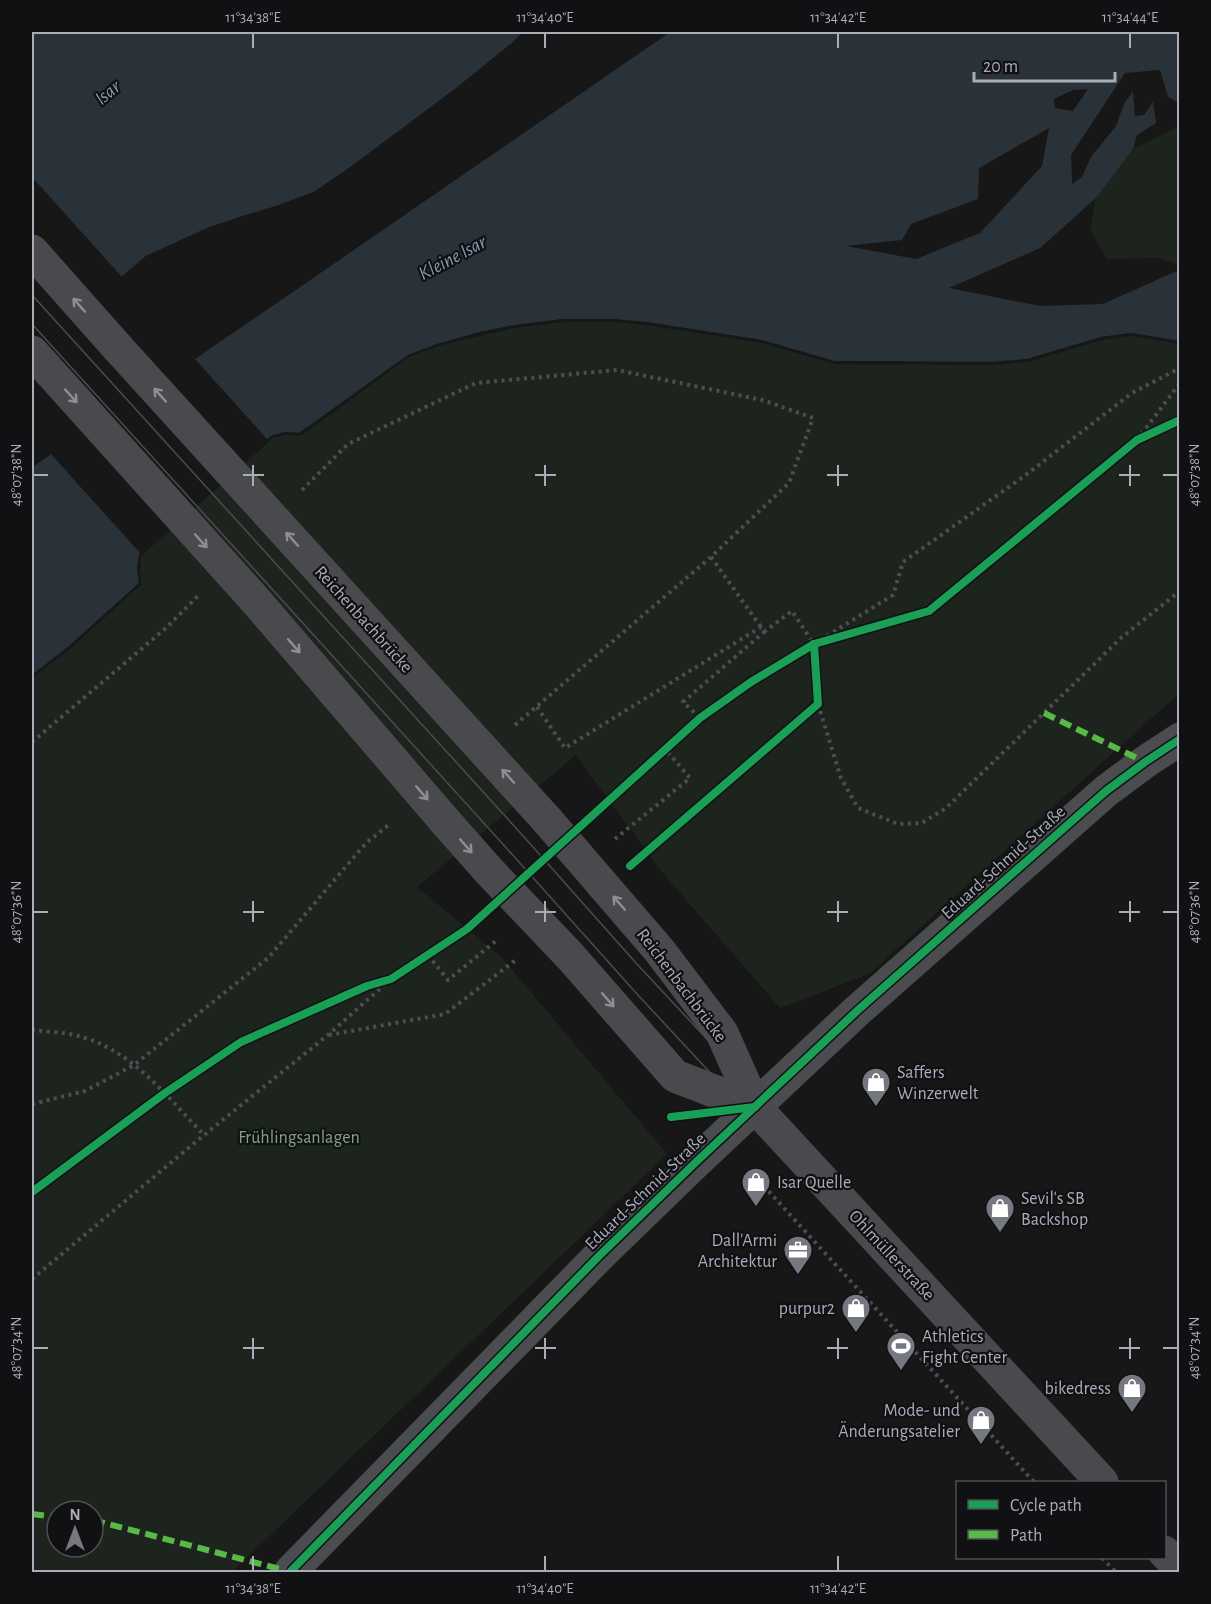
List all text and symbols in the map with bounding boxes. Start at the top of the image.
text: 11°34'38"E [225,10,281,25]
text: 11°34'40"E [516,10,574,25]
text: 11°34'42"E [810,10,866,25]
text: 11°34'44"E [1102,10,1158,25]
scale bar [974,45,1115,83]
text: 20 m [983,58,1018,76]
water label: Isar [91,76,125,109]
water label: Kleine Isar [415,232,490,284]
one-way arrow [72,297,86,312]
one-way arrow [64,388,78,403]
one-way arrow [153,388,167,403]
text: 48°07'38"N [9,443,24,507]
text: 48°07'38"N [1187,443,1202,507]
one-way arrow [285,532,299,547]
one-way arrow [194,533,209,548]
street label: Reichenbachbrücke [311,563,416,677]
one-way arrow [288,638,301,654]
one-way arrow [501,769,515,784]
one-way arrow [414,785,428,801]
street label: Eduard-Schmid-Straße [938,803,1069,923]
one-way arrow [460,838,473,854]
text: 48°07'36"N [9,880,24,944]
text: 48°07'36"N [1187,880,1202,944]
one-way arrow [612,895,625,911]
street label: Reichenbachbrücke [633,926,730,1046]
one-way arrow [601,992,615,1007]
place label: Saffers Winzerwelt [897,1064,979,1103]
shop icon: Saffers Winzerwelt [860,1066,892,1108]
park label: Frühlingsanlagen [238,1129,360,1147]
street label: Eduard-Schmid-Straße [582,1130,709,1254]
shop icon: Isar Quelle [740,1166,772,1208]
place label: Isar Quelle [777,1174,851,1192]
place label: Sevil's SB Backshop [1021,1190,1088,1229]
shop icon: Sevil's SB Backshop [984,1192,1016,1234]
street label: Ohlmüllerstraße [845,1207,938,1304]
place label: Dall'Armi Architektur [698,1232,777,1271]
office icon: Dall'Armi Architektur [782,1234,814,1276]
shop icon: purpur2 [840,1292,872,1334]
place label: purpur2 [779,1300,835,1318]
text: 48°07'34"N [9,1316,24,1380]
text: 48°07'34"N [1187,1316,1202,1380]
place label: Athletics Fight Center [922,1328,1007,1367]
sports icon: Athletics Fight Center [885,1330,917,1372]
shop icon: bikedress [1116,1372,1148,1414]
place label: bikedress [1044,1380,1111,1398]
place label: Mode- und Änderungsatelier [838,1402,960,1441]
shop icon: Mode- und Änderungsatelier [965,1404,997,1446]
legend [956,1481,1166,1559]
text: Cycle path [1010,1497,1082,1515]
north arrow [45,1499,105,1559]
text: N [69,1507,81,1523]
text: Path [1010,1527,1042,1545]
text: 11°34'38"E [225,1581,281,1596]
text: 11°34'40"E [516,1581,574,1596]
text: 11°34'42"E [810,1581,866,1596]

